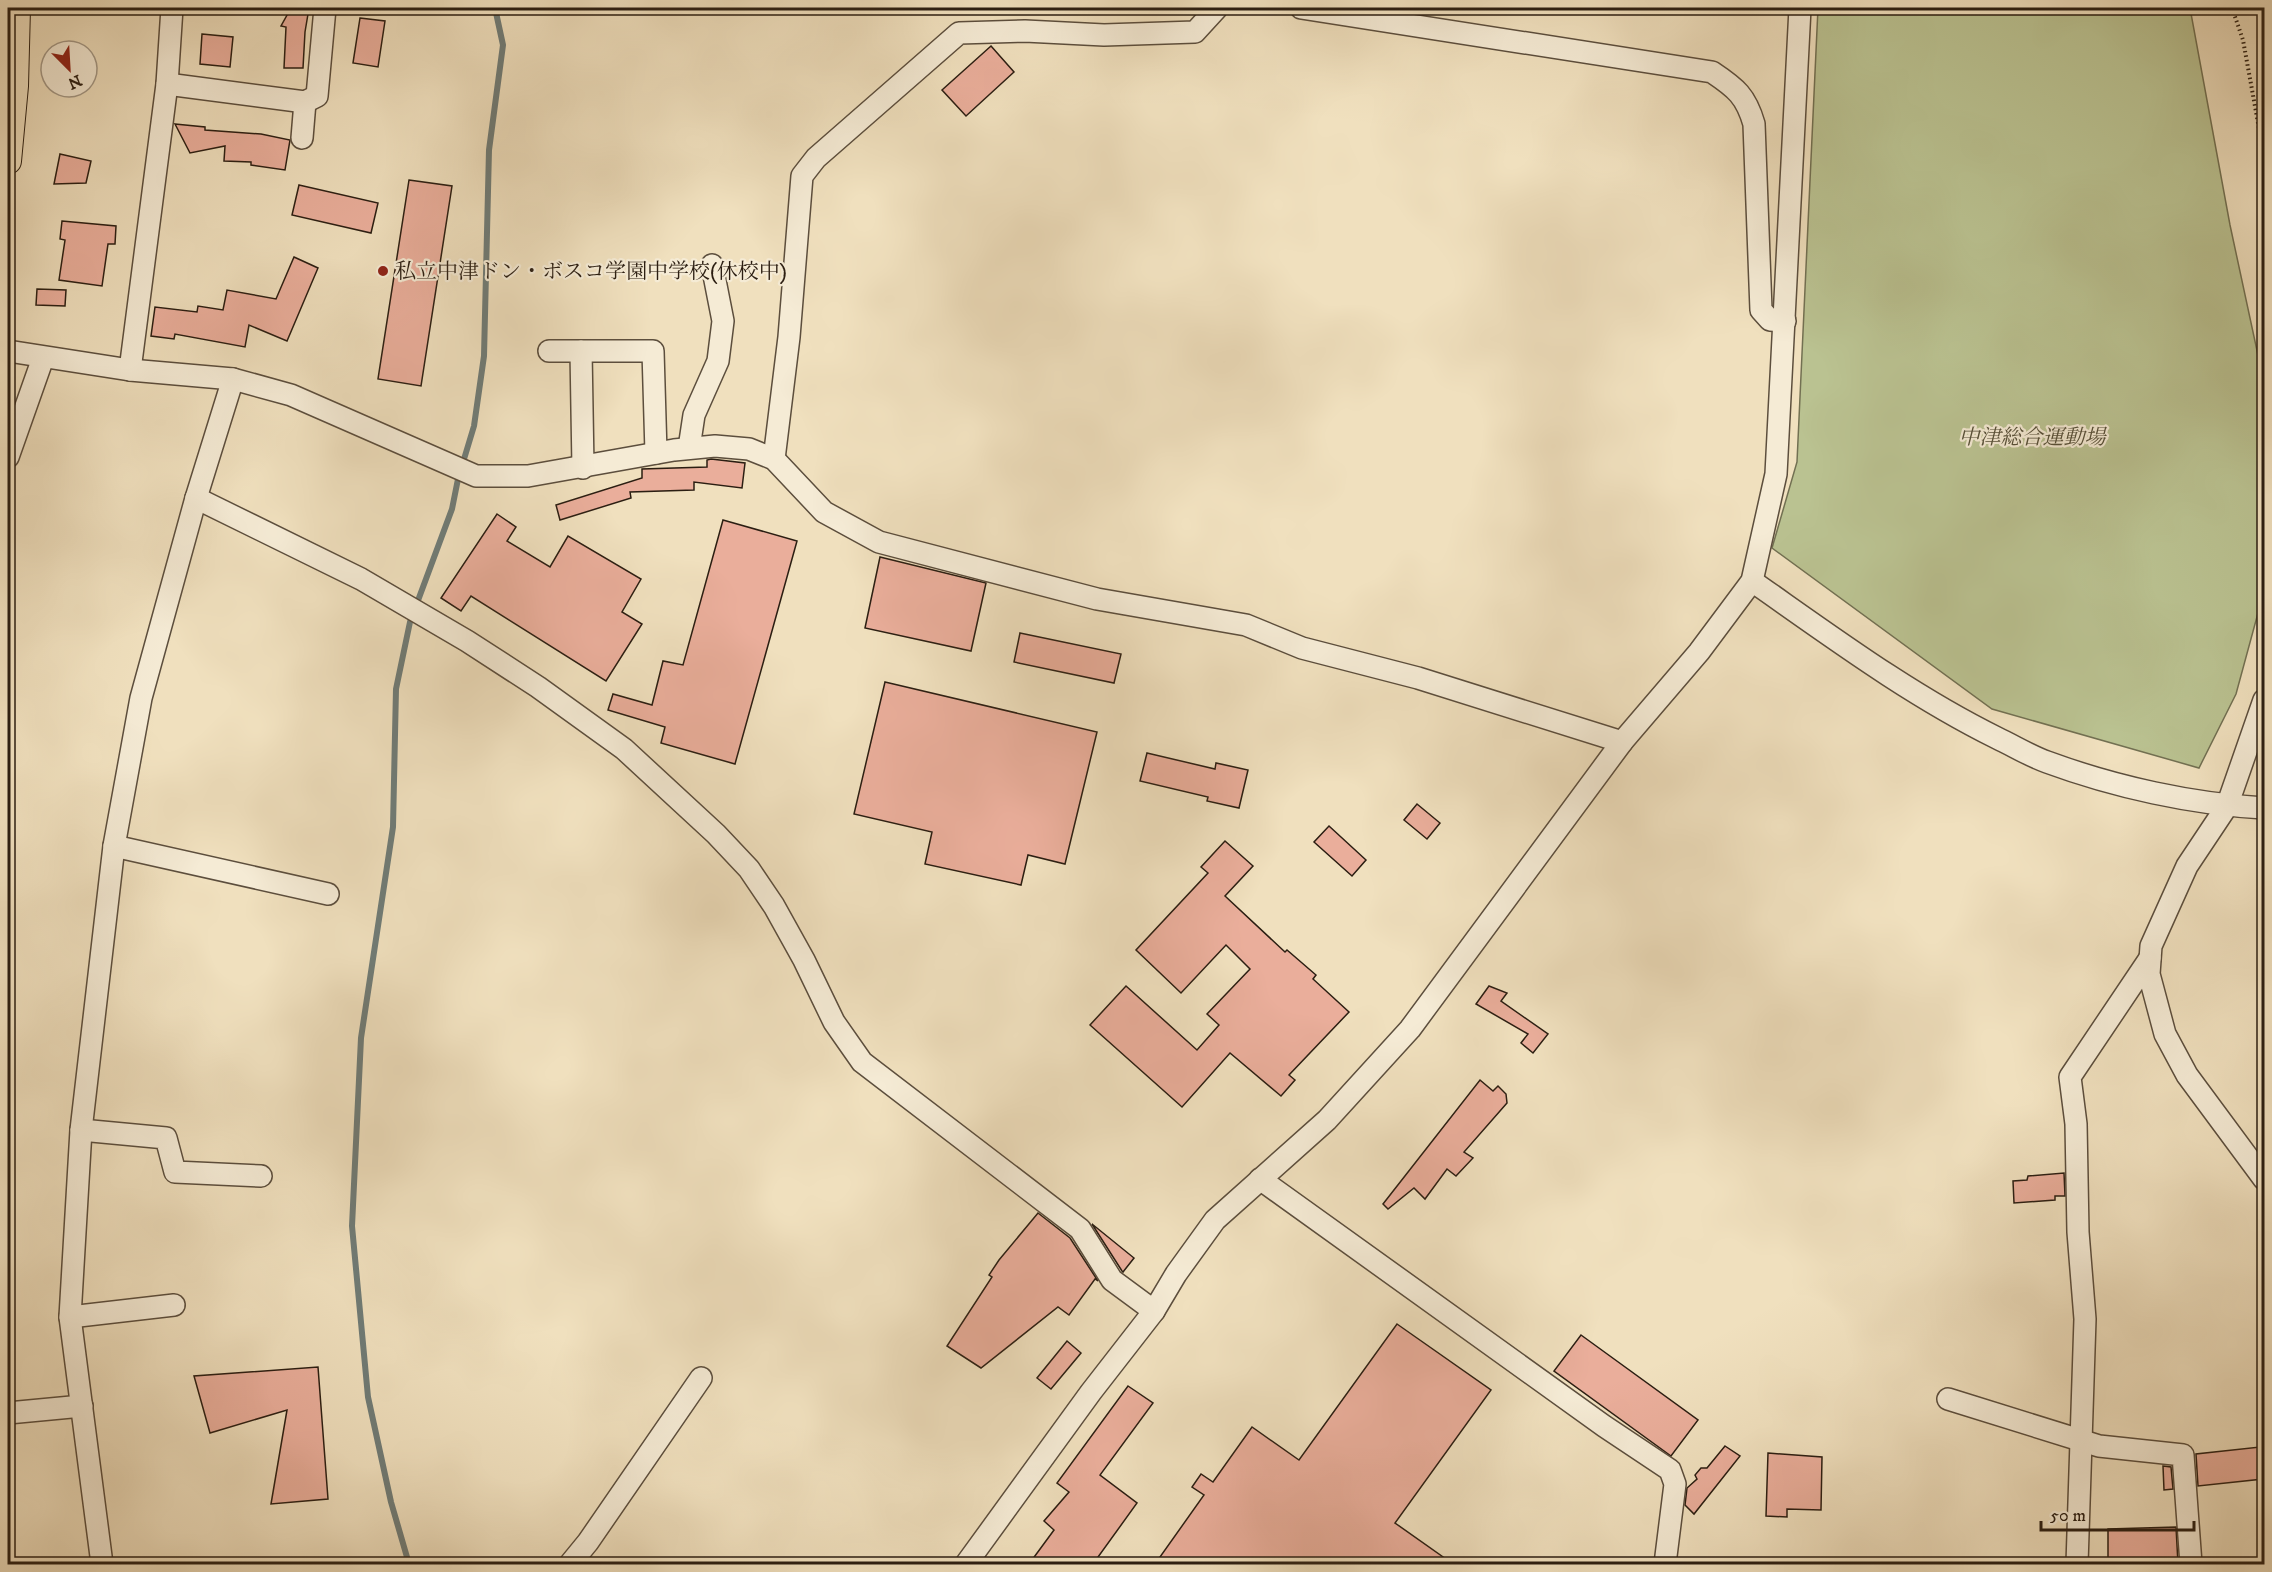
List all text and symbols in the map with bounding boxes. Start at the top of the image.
north arrow [39,39,99,99]
text: N [65,70,85,94]
place label: 私立中津ドン・ボスコ学園中学校(休校中) [395,259,787,285]
marker: 私立中津ドン・ボスコ学園中学校(休校中) [376,264,390,278]
park label: 中津総合運動場 [1959,425,2107,451]
scale bar [2041,1494,2194,1532]
text: 50 m [2050,1505,2086,1527]

